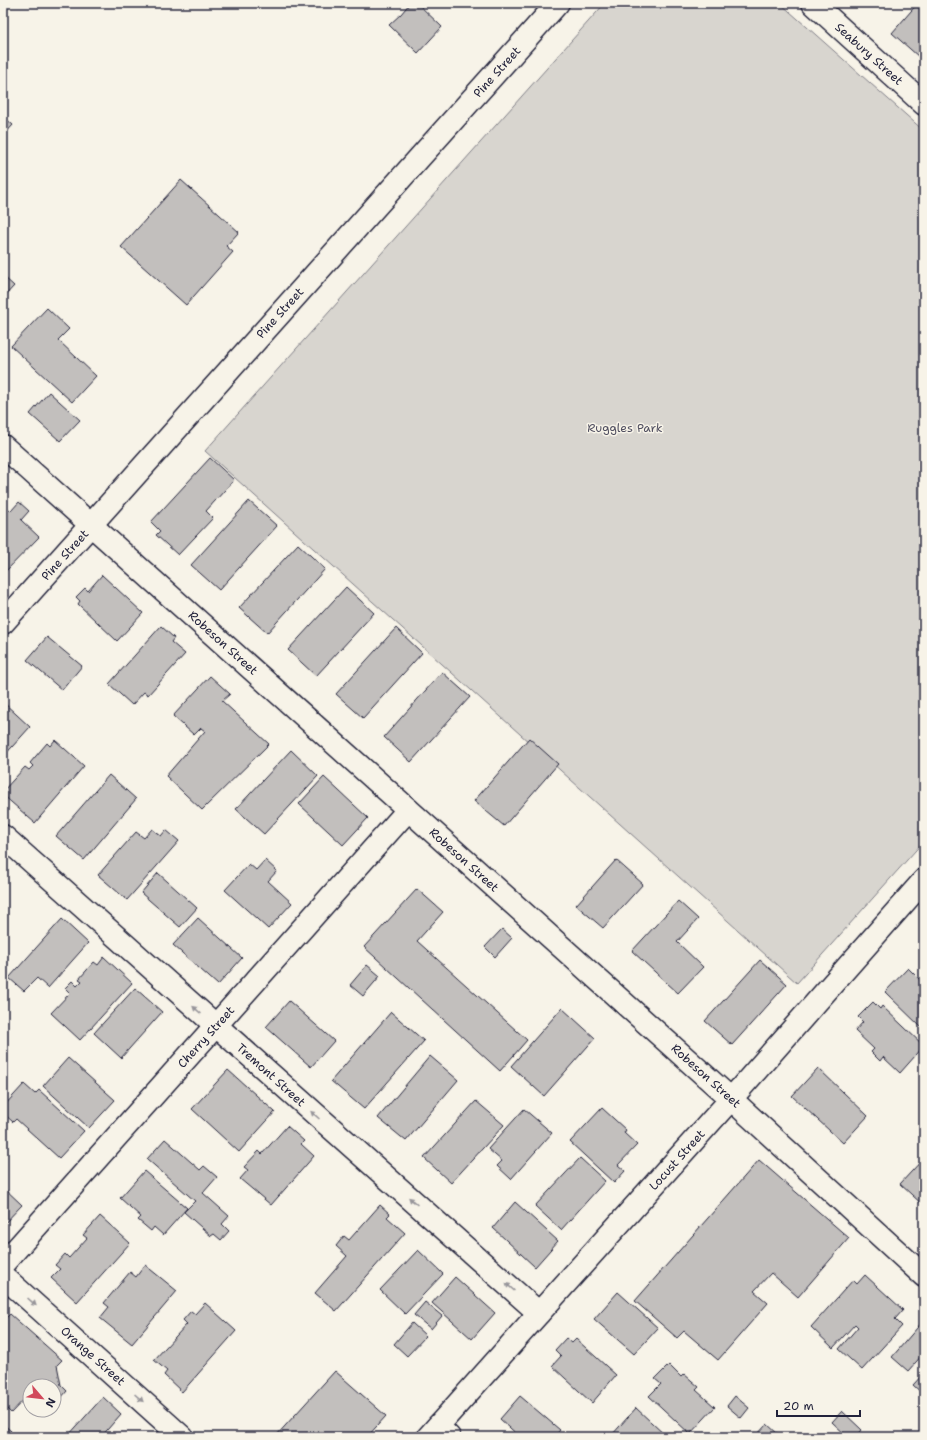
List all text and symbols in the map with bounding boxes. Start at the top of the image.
street label: Seabury Street [832,19,906,89]
street label: Pine Street [470,43,524,101]
street label: Pine Street [253,284,307,342]
park label: Ruggles Park [587,420,663,436]
street label: Pine Street [38,526,92,584]
street label: Robeson Street [185,607,261,679]
street label: Robeson Street [426,824,502,896]
street label: Cherry Street [174,1003,238,1071]
one-way arrow [192,1005,202,1015]
street label: Tremont Street [233,1040,309,1110]
street label: Robeson Street [668,1040,744,1112]
one-way arrow [311,1111,320,1120]
street label: Locust Street [646,1126,708,1194]
one-way arrow [408,1196,418,1206]
one-way arrow [505,1283,515,1292]
one-way arrow [27,1297,37,1307]
street label: Orange Street [57,1323,129,1389]
north arrow [22,1378,62,1418]
scale bar [777,1392,860,1418]
one-way arrow [134,1394,144,1403]
text: N [42,1395,59,1410]
text: 20 m [783,1398,814,1414]

